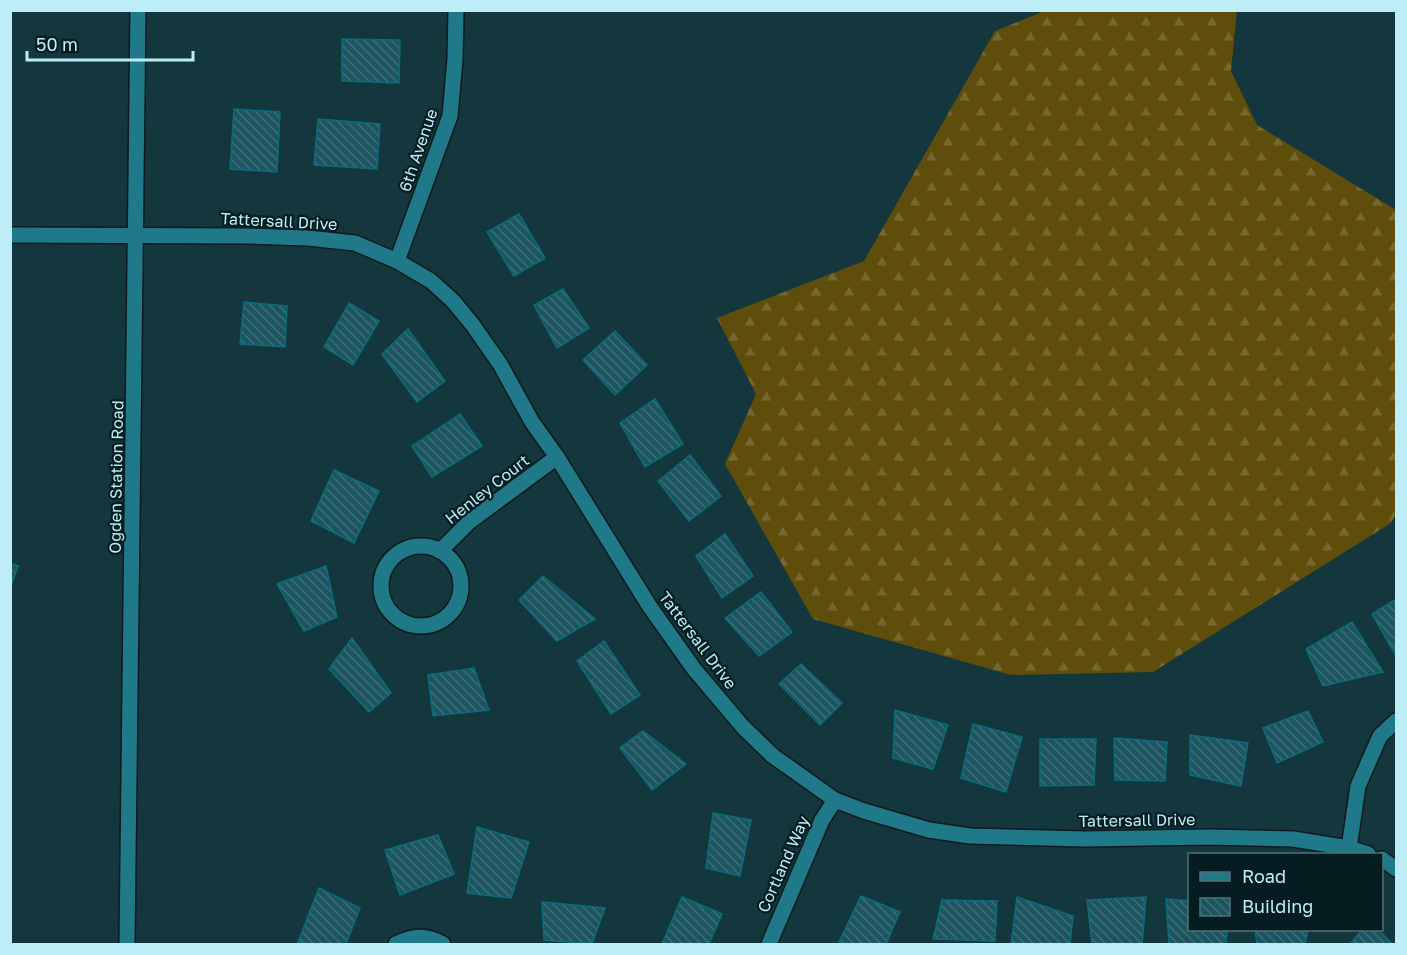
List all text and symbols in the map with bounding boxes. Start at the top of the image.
scale bar [27,24,194,62]
text: 50 m [36,33,78,55]
street label: 6th Avenue [394,106,442,194]
street label: Tattersall Drive [220,208,338,234]
street label: Ogden Station Road [105,400,127,554]
street label: Henley Court [441,450,533,528]
street label: Tattersall Drive [655,587,741,693]
street label: Tattersall Drive [1078,809,1196,831]
street label: Cortland Way [753,813,813,915]
legend [1188,853,1383,931]
text: Road [1242,865,1286,887]
text: Building [1242,895,1313,917]

